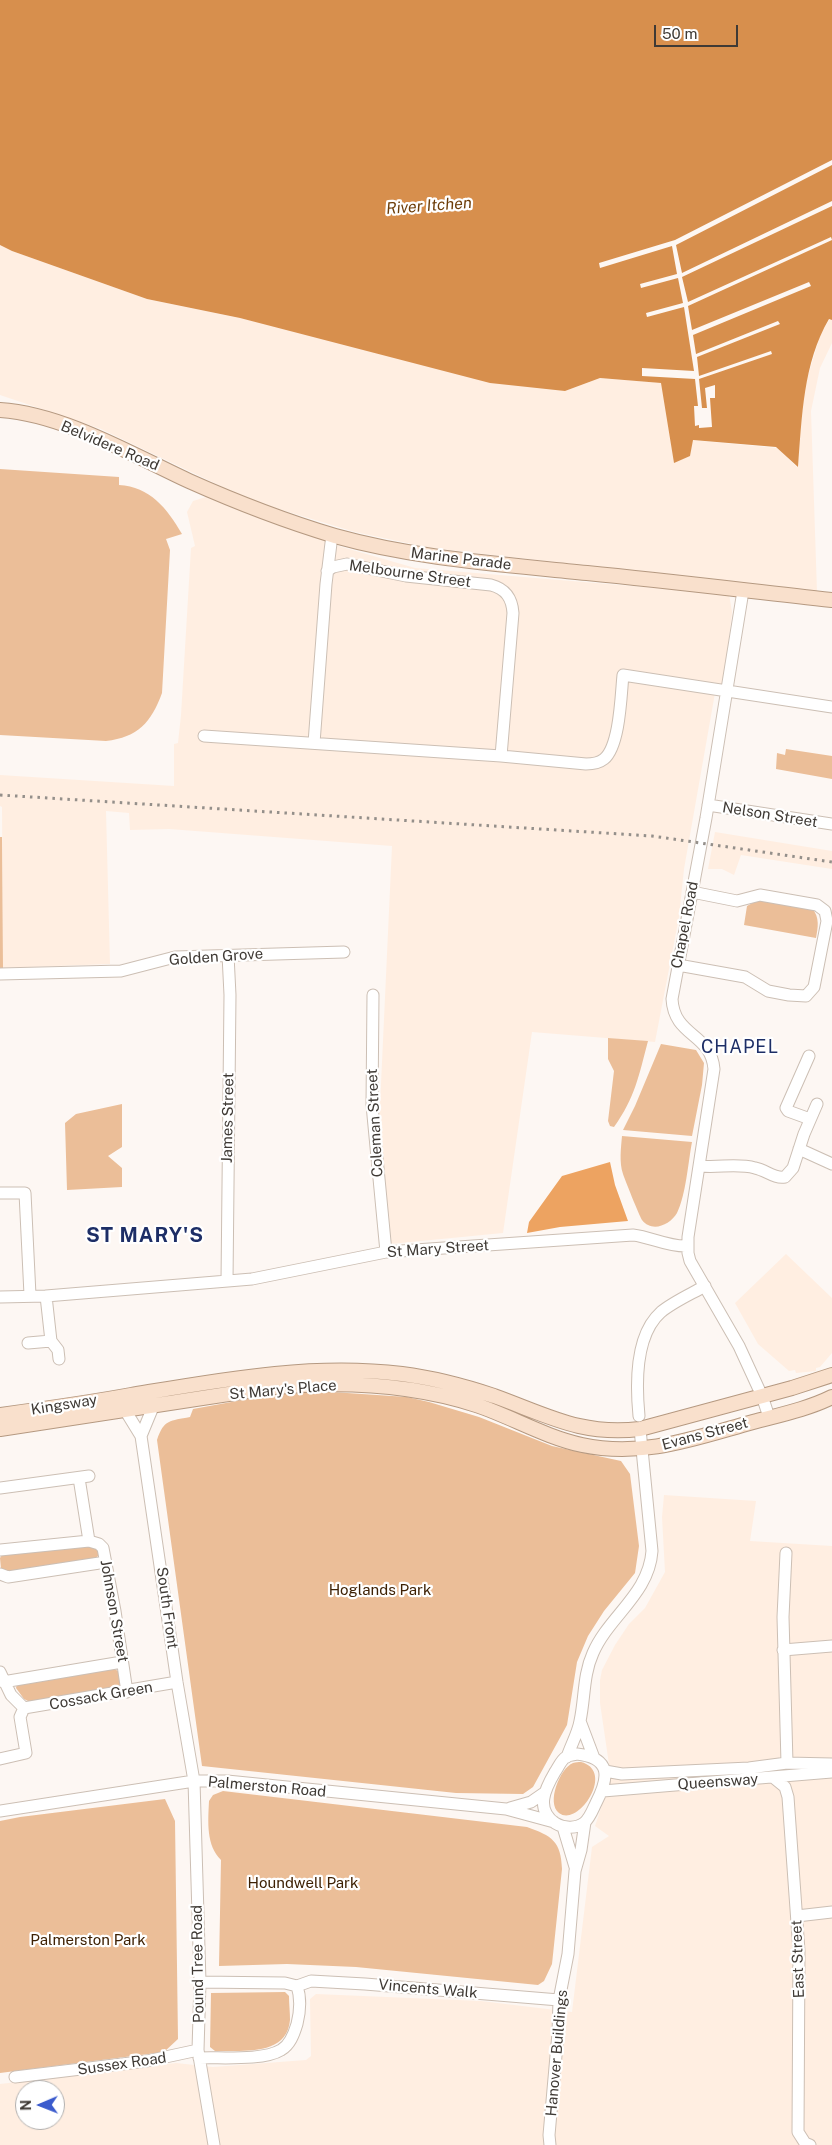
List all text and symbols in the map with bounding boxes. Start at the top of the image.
scale bar [657,15,741,47]
text: 50 m [662,25,697,42]
water label: River Itchen [386,193,472,219]
street label: Belvidere Road [58,417,162,475]
street label: Marine Parade [410,544,512,574]
street label: Melbourne Street [348,557,472,591]
street label: Nelson Street [721,799,819,831]
street label: Chapel Road [668,880,702,970]
street label: Golden Grove [168,945,264,969]
district label: CHAPEL [700,1036,780,1058]
street label: Coleman Street [363,1068,387,1178]
street label: James Street [218,1073,238,1163]
district label: ST MARY'S [85,1224,205,1248]
street label: St Mary Street [386,1236,490,1262]
street label: St Mary's Place [229,1376,337,1404]
street label: Kingsway [30,1391,98,1419]
street label: Evans Street [660,1414,750,1454]
street label: Johnson Street [96,1558,132,1664]
street label: South Front [152,1566,182,1650]
park label: Hoglands Park [329,1581,431,1599]
street label: Cossack Green [48,1678,154,1714]
street label: Queensway [677,1770,759,1794]
street label: Palmerston Road [207,1773,327,1801]
park label: Houndwell Park [248,1874,358,1892]
street label: Pound Tree Road [188,1905,208,2023]
street label: East Street [788,1920,808,1998]
park label: Palmerston Park [30,1931,146,1949]
street label: Vincents Walk [378,1976,478,2002]
street label: Hanover Buildings [542,1989,572,2117]
street label: Sussex Road [76,2049,168,2079]
north arrow [15,2080,65,2130]
text: N [18,2100,34,2111]

